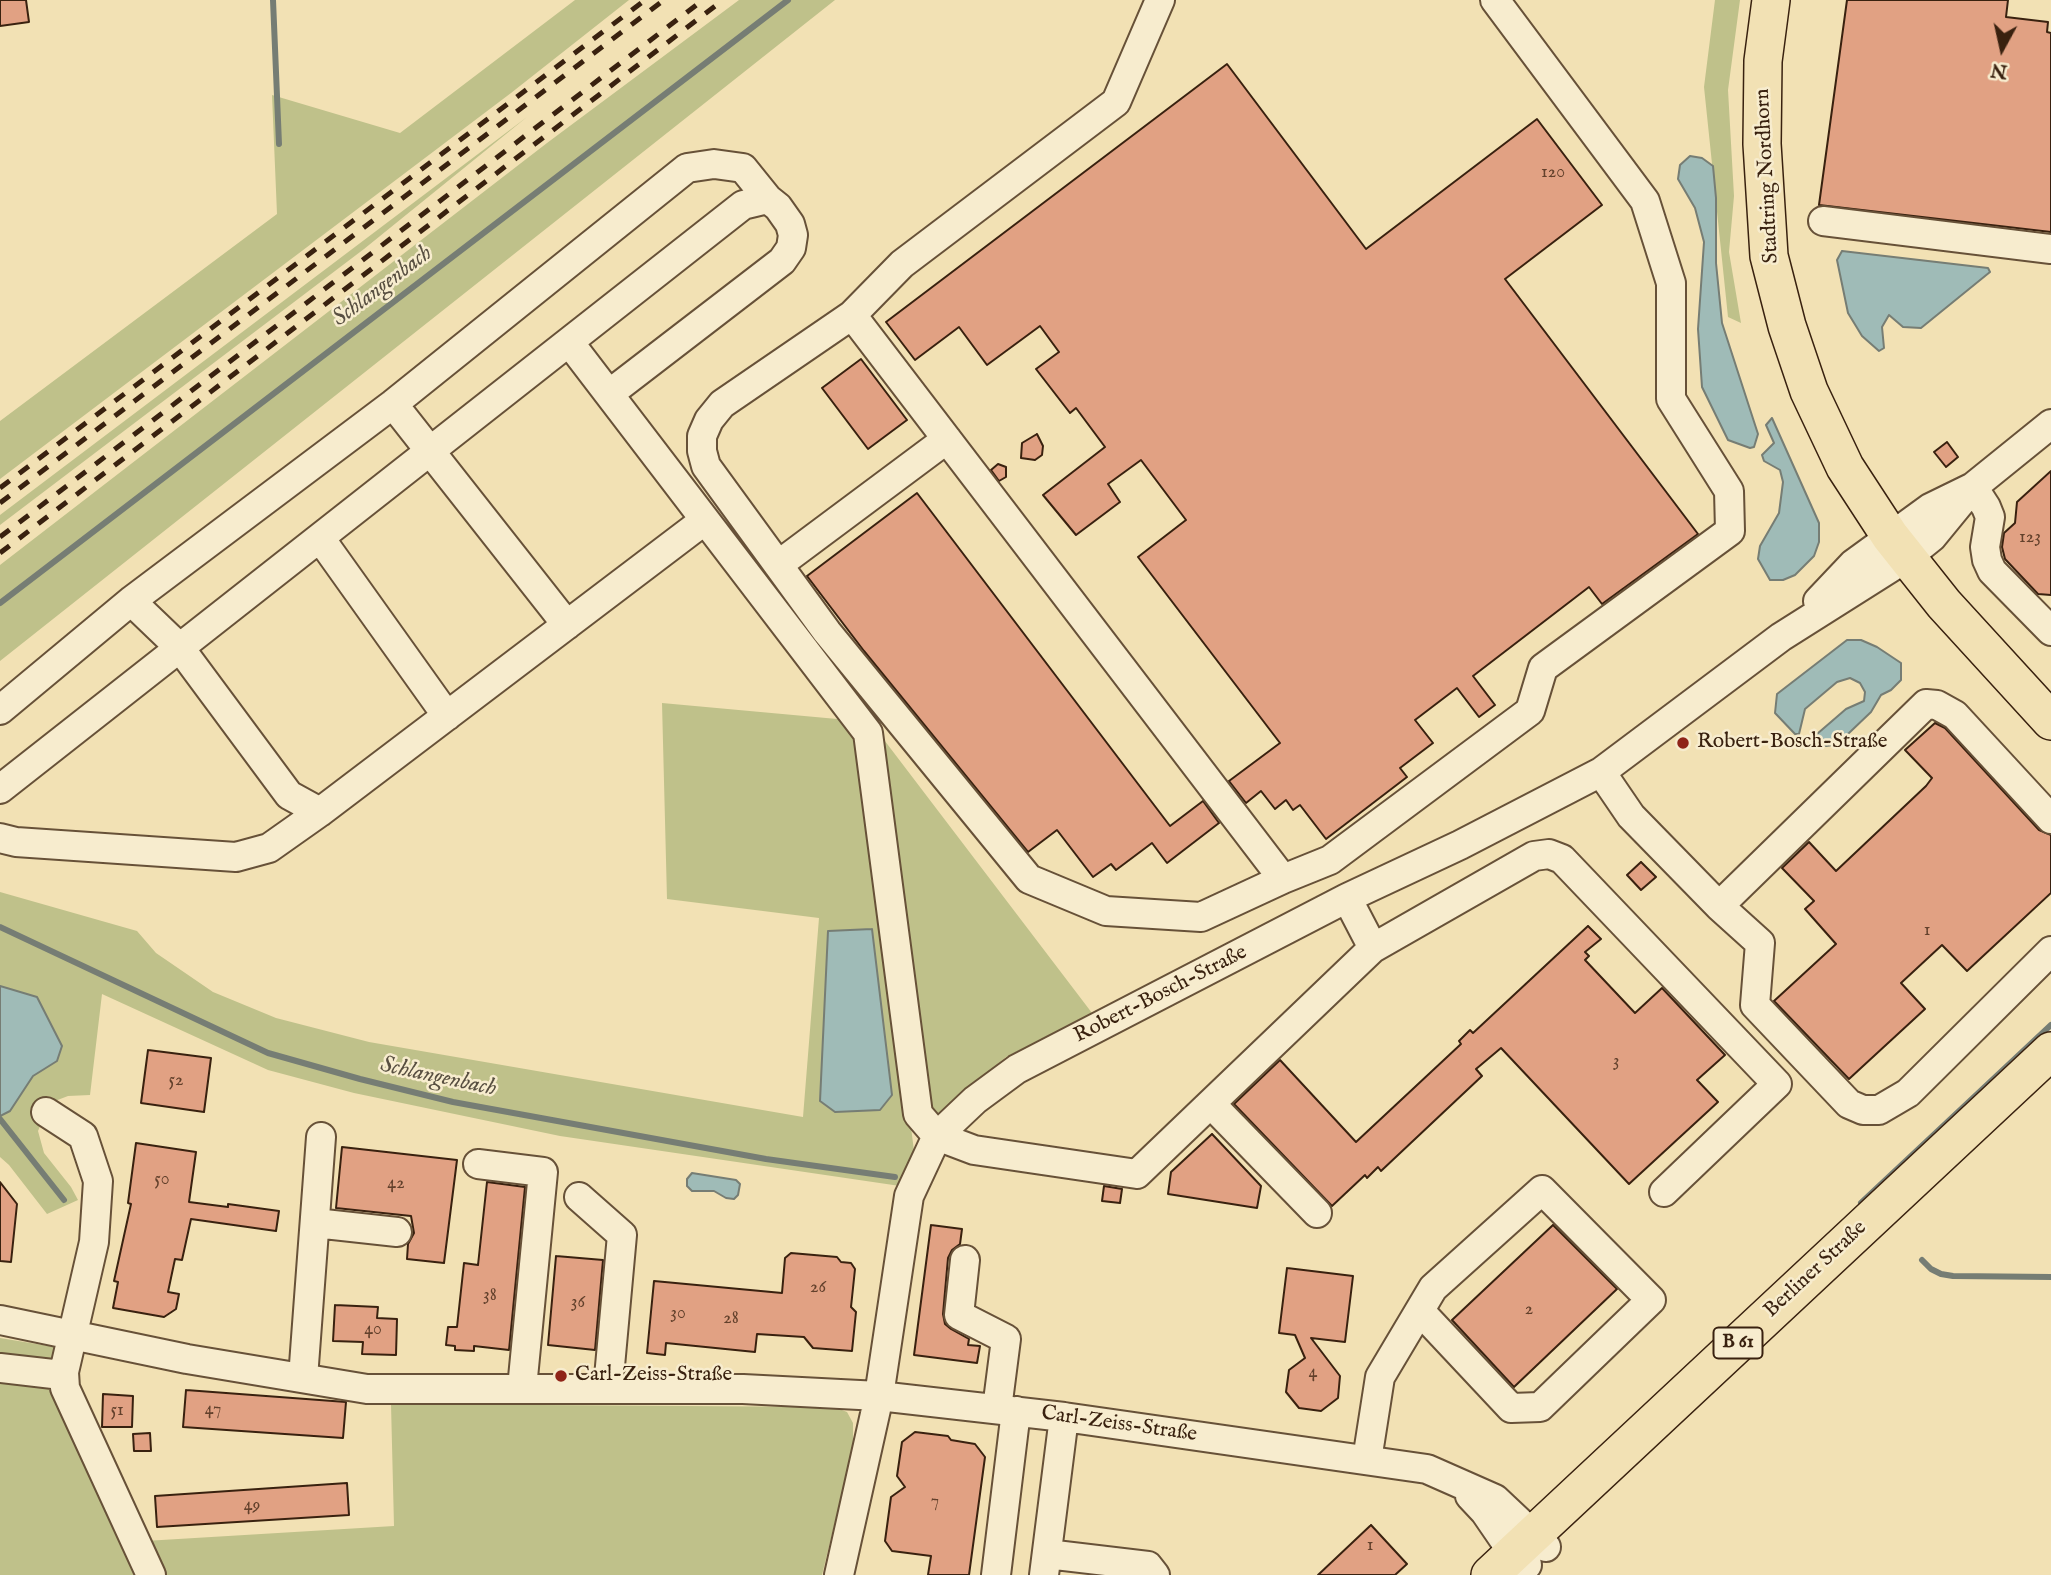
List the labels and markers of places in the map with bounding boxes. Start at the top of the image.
place label: Robert-Bosch-Straße [1697,730,1887,756]
marker: Robert-Bosch-Straße [1675,735,1691,751]
place label: Carl-Zeiss-Straße [575,1363,732,1389]
marker: Carl-Zeiss-Straße [553,1368,569,1384]

